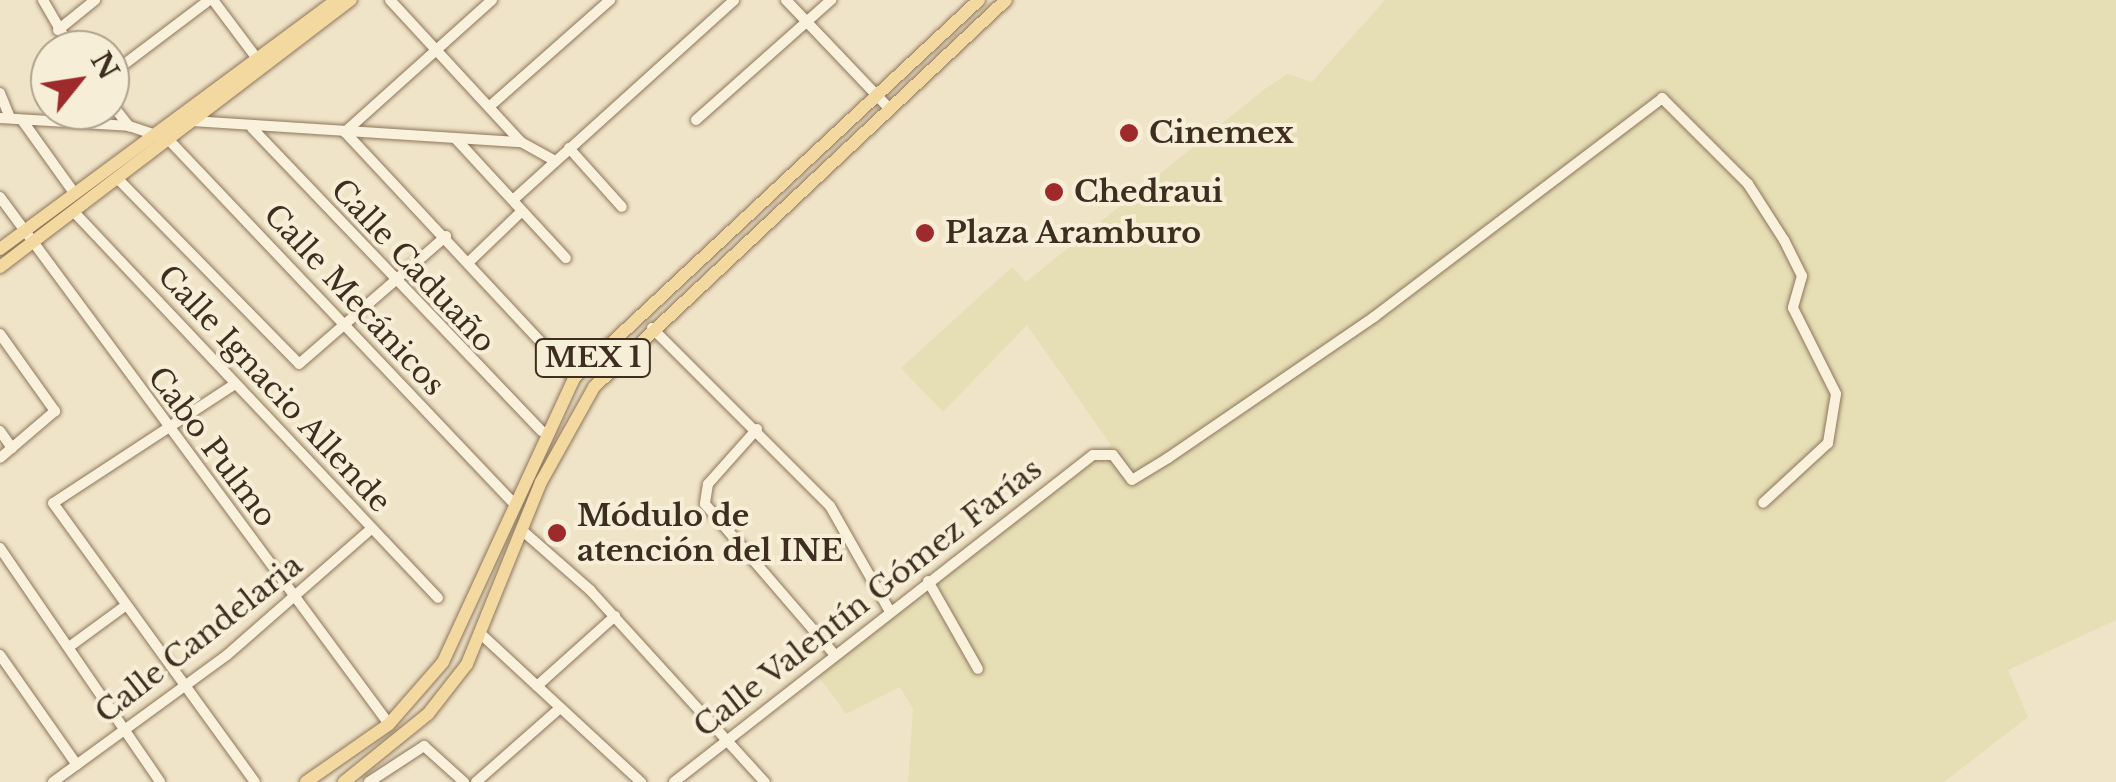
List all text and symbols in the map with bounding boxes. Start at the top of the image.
north arrow [30,30,130,130]
text: N [83,46,126,86]
place label: Cinemex [1149,115,1294,151]
marker: Cinemex [1118,122,1140,144]
street label: Calle Caduaño [323,172,503,360]
place label: Chedraui [1074,174,1223,210]
marker: Chedraui [1043,181,1065,203]
street label: Calle Mecánicos [256,197,452,403]
place label: Plaza Aramburo [945,215,1202,251]
marker: Plaza Aramburo [914,222,936,244]
street label: Calle Ignacio Allende [150,258,398,520]
road number: MEX 1 [533,335,653,381]
street label: Cabo Pulmo [140,360,284,534]
street label: Calle Valentín Gómez Farías [686,451,1050,745]
place label: Módulo de atención del INE [577,498,843,568]
marker: Módulo de atención del INE [546,522,568,544]
street label: Calle Candelaria [89,547,309,731]

